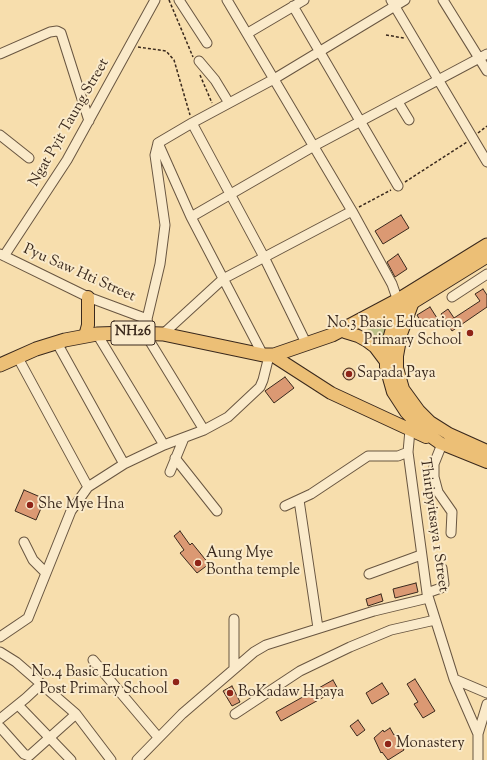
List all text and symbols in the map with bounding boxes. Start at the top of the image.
street label: Ngat Pyit Taung Street [26,56,114,190]
street label: Pyu Saw Hti Street [20,241,138,307]
place label: No.3 Basic Education Primary School [327,315,462,350]
road number: NH26 [111,321,155,345]
marker: No.3 Basic Education Primary School [465,328,475,338]
place label: Sapada Paya [357,365,436,383]
marker: Sapada Paya [344,369,354,379]
street label: Thiripyitsaya 1 Street [415,457,451,593]
place label: She Mye Hna [38,496,124,514]
marker: She Mye Hna [25,500,35,510]
place label: Aung Mye Bontha temple [206,545,300,580]
marker: Aung Mye Bontha temple [193,558,203,568]
place label: No.4 Basic Education Post Primary School [32,664,168,699]
marker: No.4 Basic Education Post Primary School [171,677,181,687]
place label: BoKadaw Hpaya [238,684,344,702]
marker: BoKadaw Hpaya [225,688,235,698]
place label: Monastery [396,735,465,753]
marker: Monastery [383,739,393,749]

